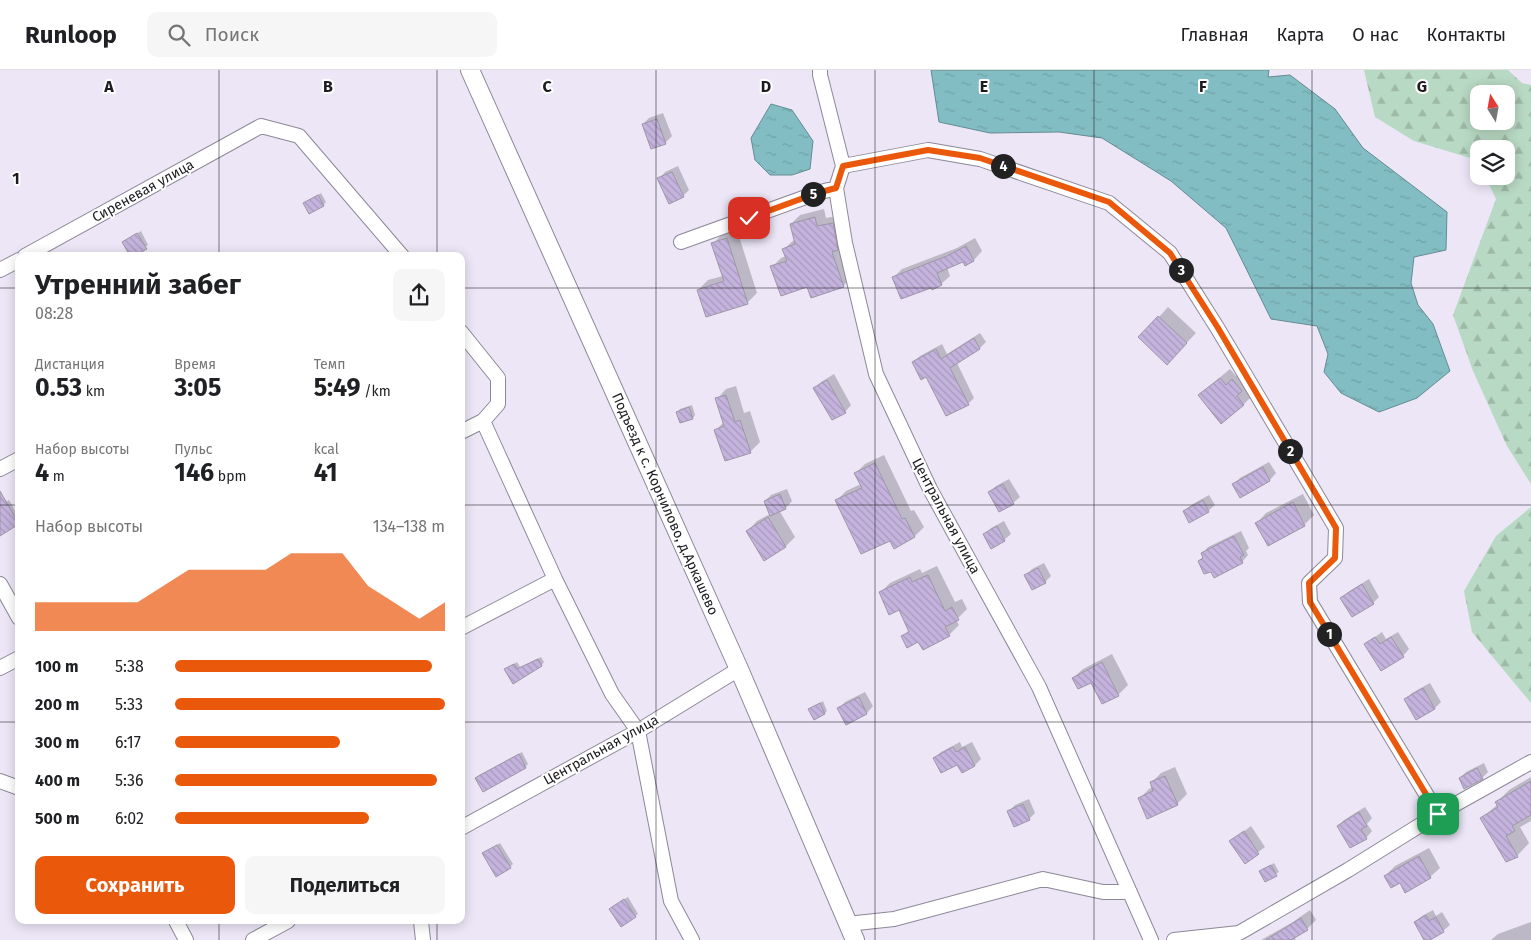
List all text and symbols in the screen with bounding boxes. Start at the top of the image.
search box [147,12,497,57]
text: Runloop [25,21,117,49]
icon: search [165,21,193,49]
text: Поиск [205,23,259,46]
text: Главная [1181,24,1249,46]
text: Карта [1277,24,1324,46]
text: О нас [1352,24,1399,46]
text: Контакты [1427,24,1506,46]
text: A [103,77,114,96]
text: B [323,77,333,96]
text: C [542,77,552,96]
text: D [761,77,771,96]
text: E [980,77,988,96]
text: F [1199,77,1207,96]
text: G [1417,77,1427,96]
north arrow [1470,85,1515,130]
map controls [1470,85,1515,185]
button: layers [1470,140,1515,185]
pin: 4 [990,154,1016,178]
street label: Сиреневая улица [89,156,197,226]
text: 4 [1000,158,1007,175]
text: 1 [12,169,20,188]
pin: 5 [800,182,826,206]
text: 5 [810,186,817,203]
pin [728,197,770,239]
icon: check [735,204,763,232]
pin: 3 [1168,258,1194,282]
text: 3 [1178,262,1185,279]
text: Утренний забег [35,268,241,301]
button: share [393,269,445,321]
text: 08:28 [35,304,73,323]
text: Дистанция [35,356,105,373]
text: Время [174,356,216,373]
text: Темп [314,356,345,373]
text: 0.53 [35,373,82,403]
text: 3:05 [174,373,221,403]
text: 5:49 [314,373,361,403]
text: km [82,383,105,400]
text: /km [361,383,391,400]
street label: Подъезд к с. Корнилово, д.Аркашево [608,390,722,618]
pin: 2 [1278,438,1302,464]
text: Набор высоты [35,441,129,458]
text: Пульс [174,441,213,458]
text: kcal [314,441,339,458]
text: 2 [1287,443,1294,460]
street label: Центральная улица [908,455,984,577]
text: 4 [35,458,49,488]
text: 146 [174,458,214,488]
text: 41 [314,458,338,488]
text: m [49,468,65,485]
text: bpm [214,468,247,485]
text: Набор высоты [35,517,143,536]
text: 134–138 m [373,517,445,536]
pin: 1 [1316,622,1342,646]
text: 1 [1326,626,1333,643]
text: 100 m [35,657,78,676]
text: 5:38 [115,657,144,676]
text: 200 m [35,695,79,714]
text: 5:33 [115,695,143,714]
street label: Центральная улица [540,711,662,789]
text: 300 m [35,733,79,752]
text: 6:17 [115,733,141,752]
text: 400 m [35,771,80,790]
text: 5:36 [115,771,144,790]
pin [1417,793,1459,835]
icon: arrive [1424,800,1452,828]
text: 500 m [35,809,80,828]
text: 6:02 [115,809,144,828]
button: Сохранить [35,856,235,914]
button: Поделиться [245,856,445,914]

